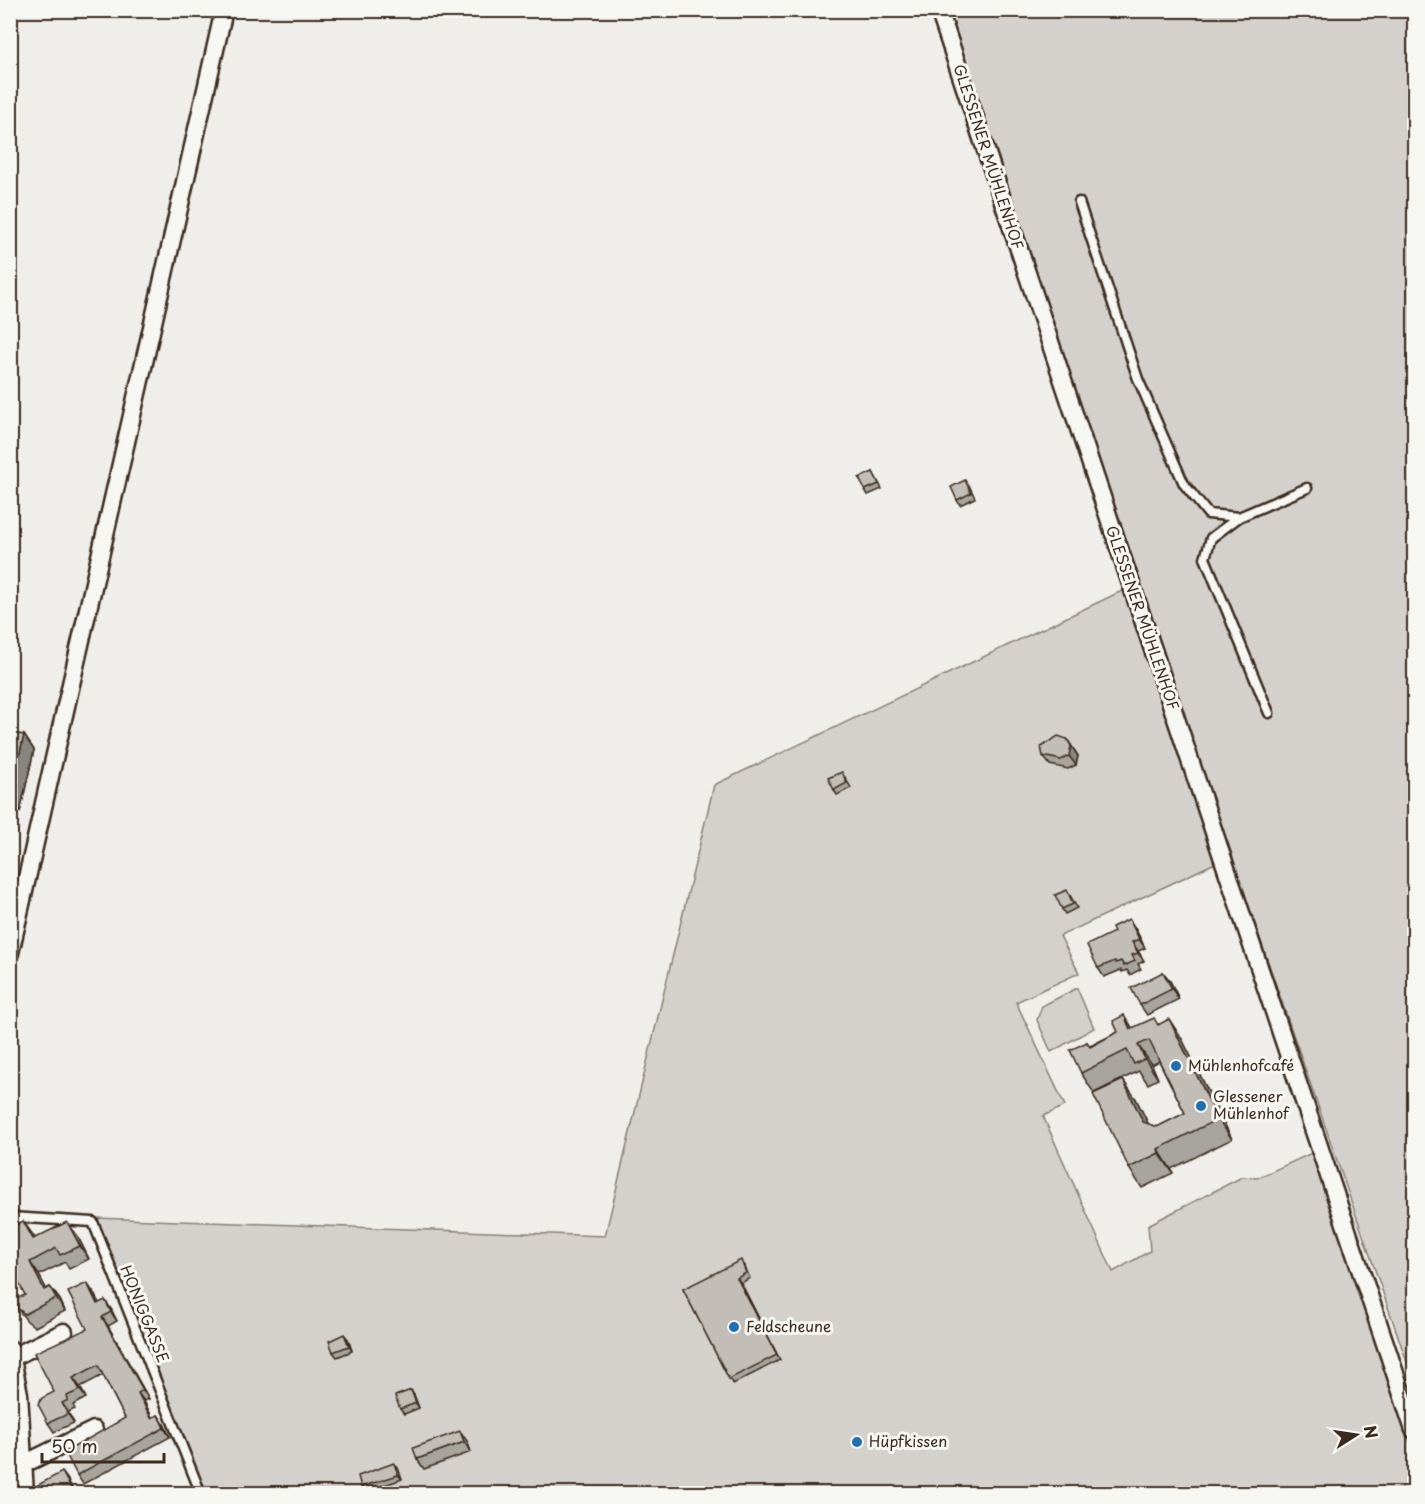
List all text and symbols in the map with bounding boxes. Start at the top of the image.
street label: GLESSENER MÜHLENHOF [949,61,1030,253]
street label: GLESSENER MÜHLENHOF [1101,522,1186,713]
place label: Mühlenhofcafé [1188,1053,1294,1076]
marker: Mühlenhofcafé [1169,1059,1183,1073]
place label: Glessener Mühlenhof [1213,1084,1290,1124]
marker: Glessener Mühlenhof [1194,1099,1208,1113]
street label: HONIGGASSE [115,1261,175,1366]
place label: Feldscheune [746,1314,831,1337]
marker: Feldscheune [727,1320,741,1334]
north arrow [1326,1405,1386,1465]
text: N [1359,1423,1385,1440]
scale bar [42,1426,164,1464]
place label: Hüpfkissen [869,1429,947,1452]
text: 50 m [51,1432,98,1459]
marker: Hüpfkissen [850,1435,864,1449]

